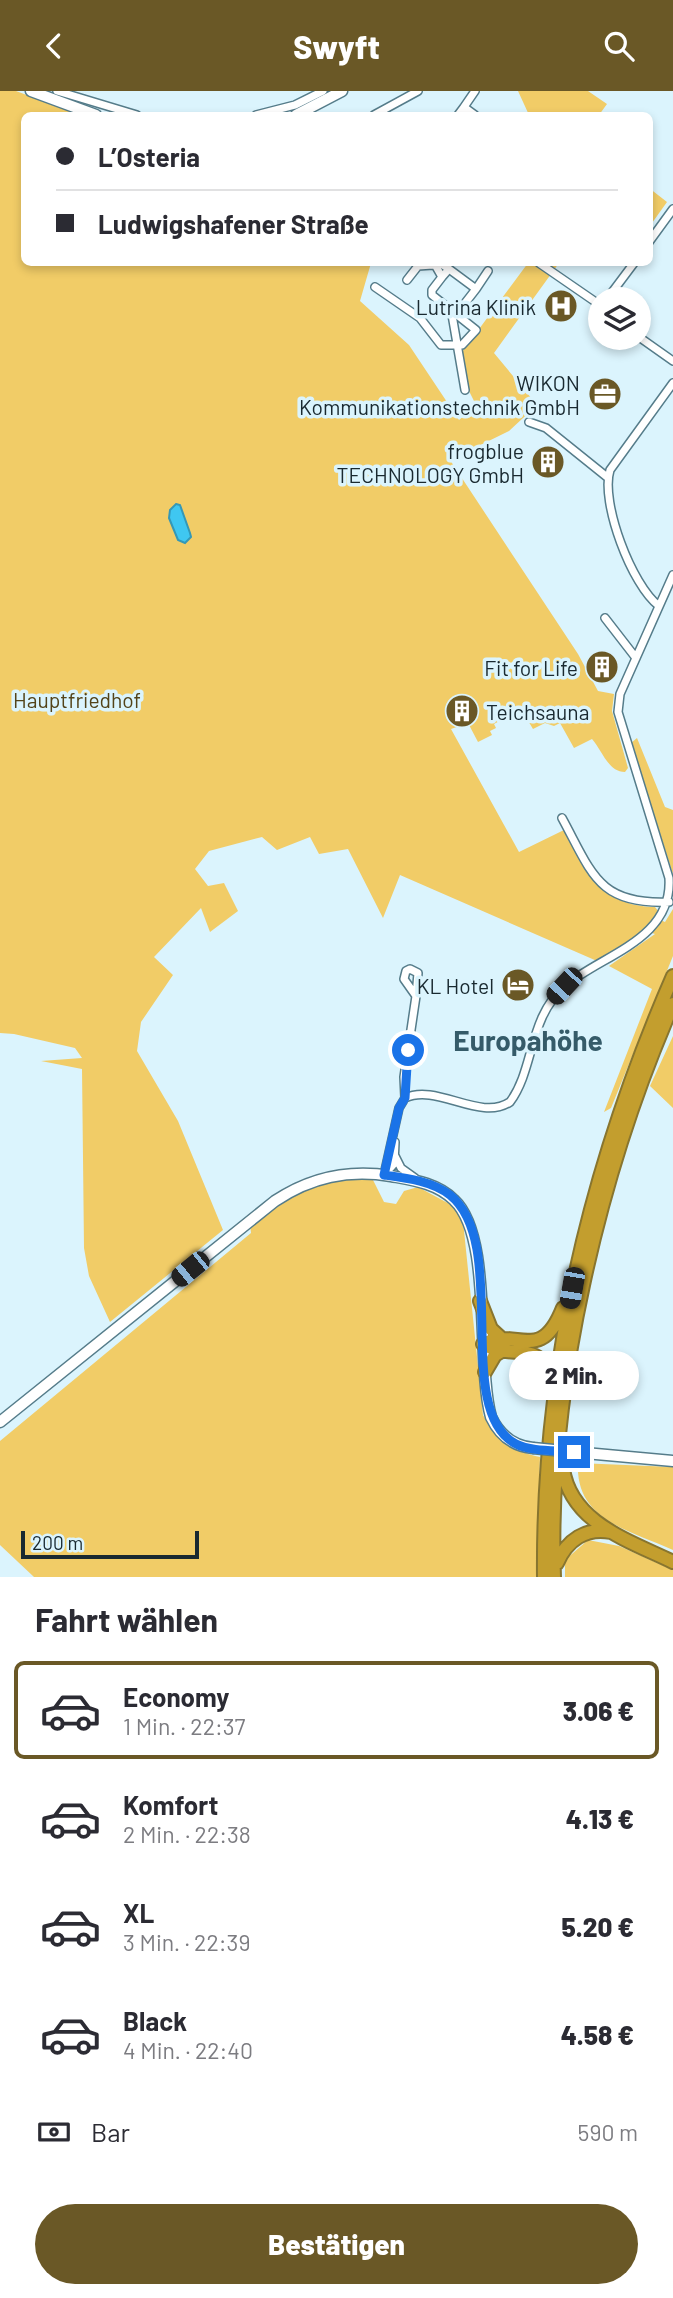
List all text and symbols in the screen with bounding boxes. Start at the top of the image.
icon: back [35,27,73,65]
text: Swyft [293,27,380,65]
icon: search [600,27,638,65]
text: L’Osteria [98,141,200,172]
text: Ludwigshafener Straße [98,208,369,239]
hospital icon: Lutrina Klinik [542,287,580,325]
map controls [588,287,651,350]
button: layers [588,287,651,350]
place label: Lutrina Klinik [416,294,536,319]
place label: WIKON Kommunikationstechnik GmbH [299,370,580,419]
office icon: WIKON Kommunikationstechnik GmbH [586,375,624,413]
place label: frogblue TECHNOLOGY GmbH [337,438,524,487]
building icon: frogblue TECHNOLOGY GmbH [529,443,567,481]
building icon: Fit for Life [583,648,621,686]
place label: Fit for Life [484,655,578,680]
park label: Hauptfriedhof [13,687,141,712]
building icon: Teichsauna [443,692,481,730]
place label: Teichsauna [486,699,589,724]
car [542,963,587,1009]
hotel icon: KL Hotel [499,966,537,1004]
place label: KL Hotel [417,973,494,998]
district label: Europahöhe [453,1023,603,1057]
route start [392,1034,424,1066]
car [168,1248,213,1290]
car [559,1265,586,1311]
callout: 2 Min. [509,1351,639,1399]
text: 2 Min. [545,1361,603,1389]
route end [558,1436,590,1468]
scale bar [21,1528,200,1560]
text: 200 m [32,1531,83,1554]
text: Fahrt wählen [35,1600,218,1638]
icon: car [39,1679,102,1742]
text: Economy [123,1681,229,1712]
text: 3.06 € [563,1695,634,1726]
text: 1 Min. · 22:37 [123,1712,245,1740]
icon: car [39,1787,102,1850]
text: Komfort [123,1789,218,1820]
text: 4.13 € [566,1803,634,1834]
text: 2 Min. · 22:38 [123,1820,251,1848]
icon: car [39,1895,102,1958]
text: XL [123,1897,154,1928]
text: 5.20 € [562,1911,634,1942]
text: 3 Min. · 22:39 [123,1928,250,1956]
icon: car [39,2003,102,2066]
text: Black [123,2005,187,2036]
text: 4.58 € [561,2019,634,2050]
text: 4 Min. · 22:40 [123,2036,253,2064]
icon: cash [35,2113,73,2151]
text: Bar [91,2116,130,2147]
text: 590 m [578,2118,638,2146]
button: Bestätigen [35,2204,638,2284]

